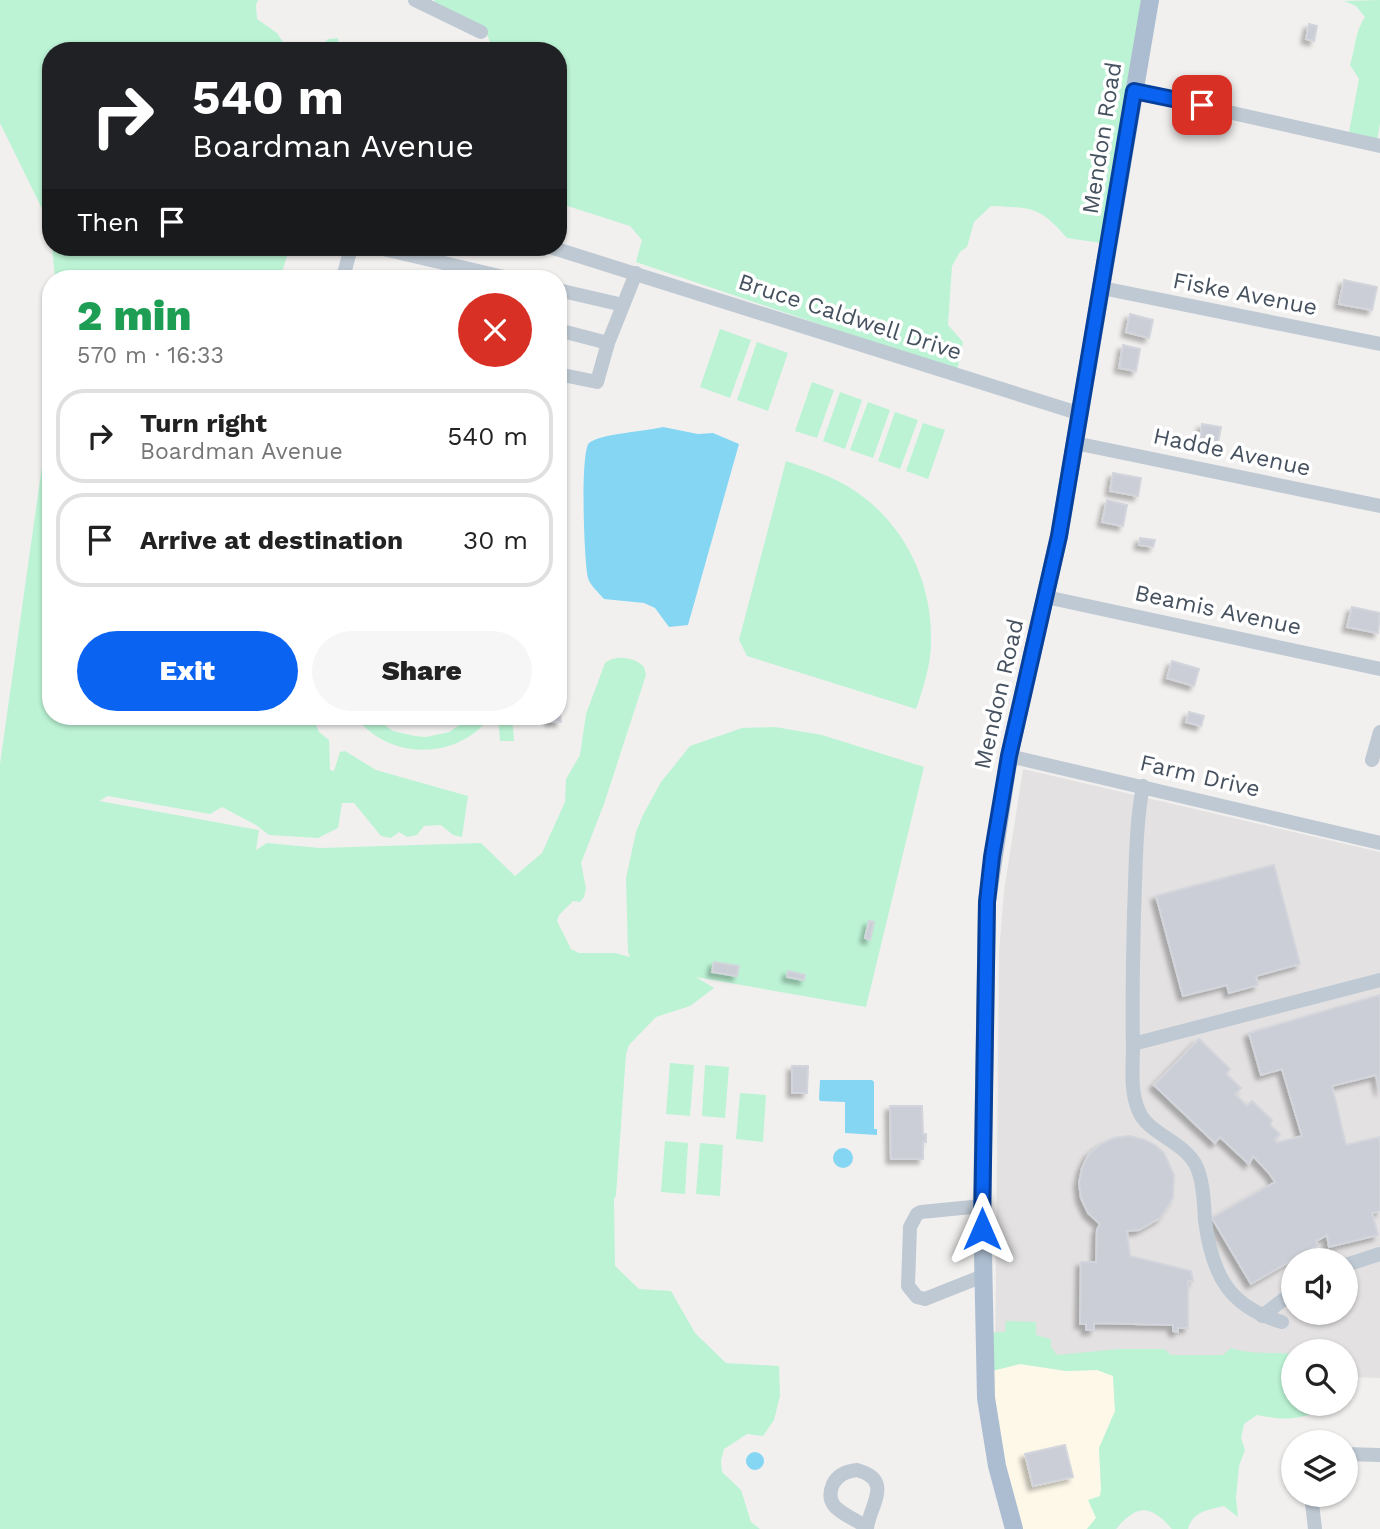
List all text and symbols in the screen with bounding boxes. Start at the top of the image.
street label: Mendon Road [1077,60,1127,216]
text: 540 m [192,68,344,126]
icon: right [77,70,168,161]
pin [1172,75,1232,135]
icon: arrive [1183,86,1221,124]
text: Boardman Avenue [192,127,474,165]
icon: arrive [153,203,191,241]
text: Then [77,207,139,237]
street label: Fiske Avenue [1171,267,1319,321]
street label: Bruce Caldwell Drive [735,268,965,366]
text: 2 min [77,291,191,340]
button: close [458,293,532,367]
text: 570 m · 16:33 [77,342,224,369]
text: Turn right [140,408,267,438]
icon: right [81,417,119,455]
text: 540 m [447,421,528,451]
street label: Hadde Avenue [1151,422,1313,482]
text: Boardman Avenue [140,438,343,465]
icon: arrive [81,521,119,559]
text: Arrive at destination [140,525,403,555]
text: 30 m [463,525,528,555]
street label: Beamis Avenue [1132,579,1304,641]
street label: Mendon Road [969,616,1029,772]
button: Exit [77,631,298,711]
button: Share [312,631,532,711]
street label: Farm Drive [1137,749,1263,803]
position arrow [945,1192,1019,1266]
map controls [1281,1248,1358,1507]
button: sound [1281,1248,1358,1325]
button: search [1281,1339,1358,1416]
button: layers [1281,1430,1358,1507]

